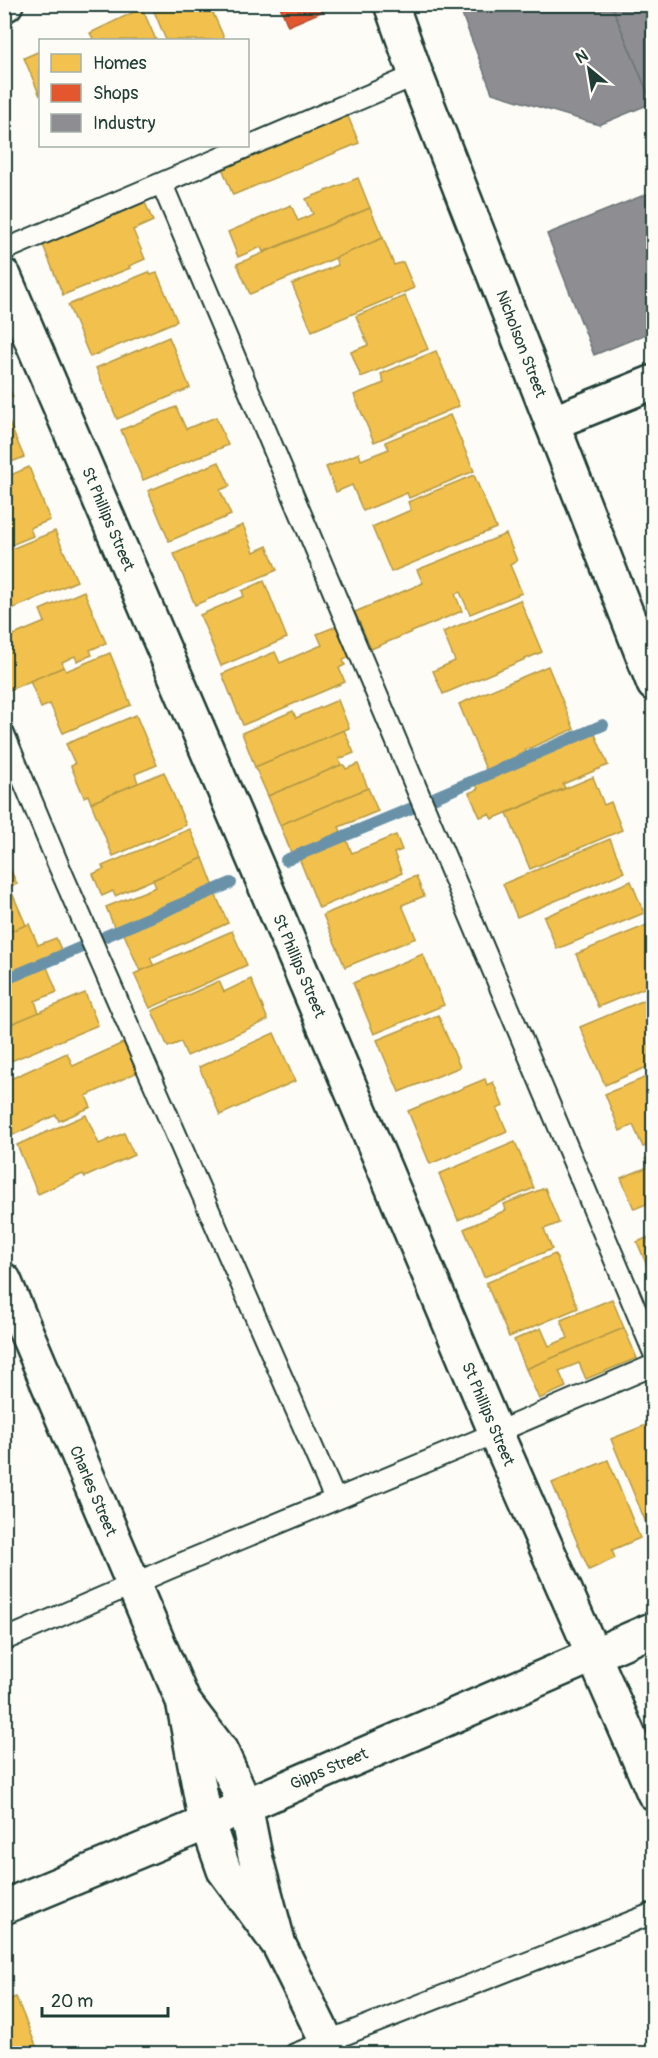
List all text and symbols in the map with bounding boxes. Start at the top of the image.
legend [39,39,249,147]
north arrow [559,39,619,99]
text: N [572,45,592,68]
text: Homes [93,52,146,75]
text: Shops [93,82,138,105]
text: Industry [93,112,156,135]
street label: Nicholson Street [491,288,551,401]
street label: St Phillips Street [77,464,139,574]
street label: St Phillips Street [268,911,330,1021]
street label: St Phillips Street [457,1359,519,1469]
street label: Charles Street [65,1443,121,1540]
street label: Gipps Street [287,1743,371,1794]
scale bar [42,1980,168,2018]
text: 20 m [51,1990,93,2013]

